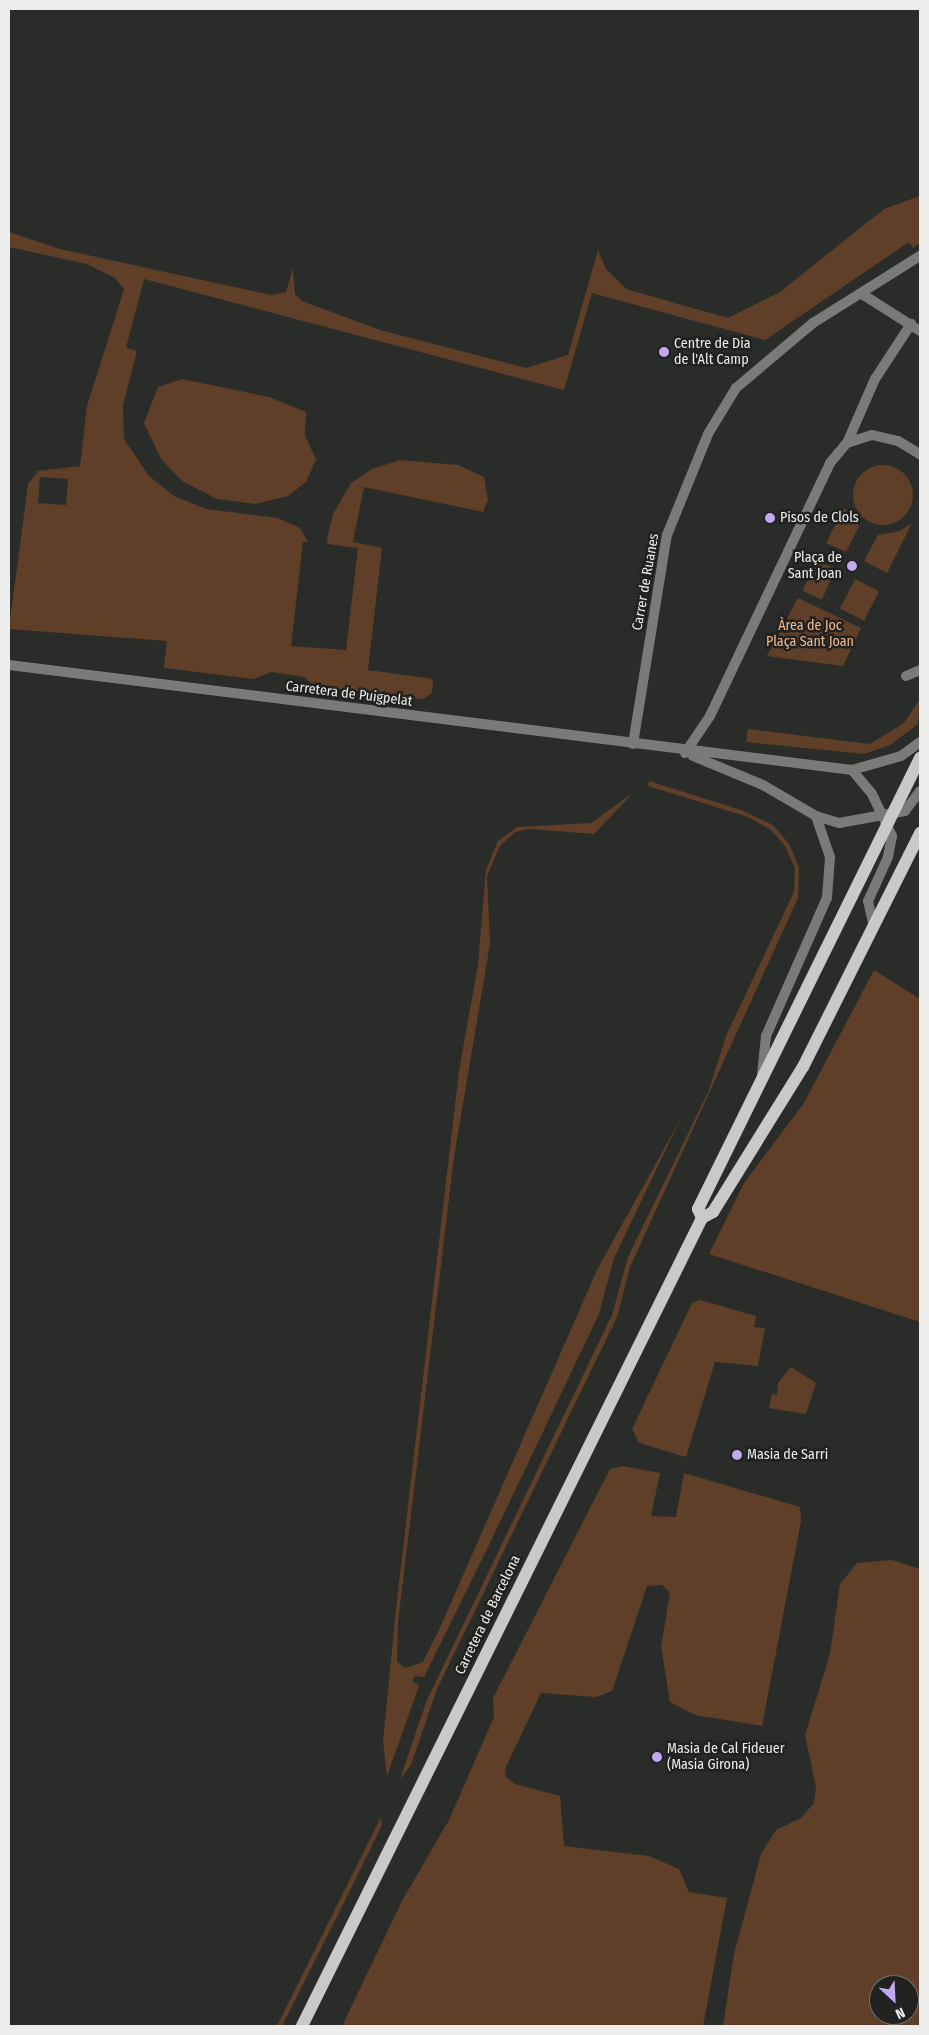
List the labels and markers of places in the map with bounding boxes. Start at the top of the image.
place label: Centre de Dia de l'Alt Camp [674,336,751,368]
marker: Centre de Dia de l'Alt Camp [658,346,670,358]
place label: Pisos de Clols [780,510,859,526]
marker: Pisos de Clols [764,512,776,524]
place label: Plaça de Sant Joan [788,550,842,582]
marker: Plaça de Sant Joan [846,560,858,572]
place label: Masia de Sarri [747,1447,828,1463]
marker: Masia de Sarri [731,1449,743,1461]
place label: Masia de Cal Fideuer (Masia Girona) [667,1741,785,1774]
marker: Masia de Cal Fideuer (Masia Girona) [651,1751,663,1763]

